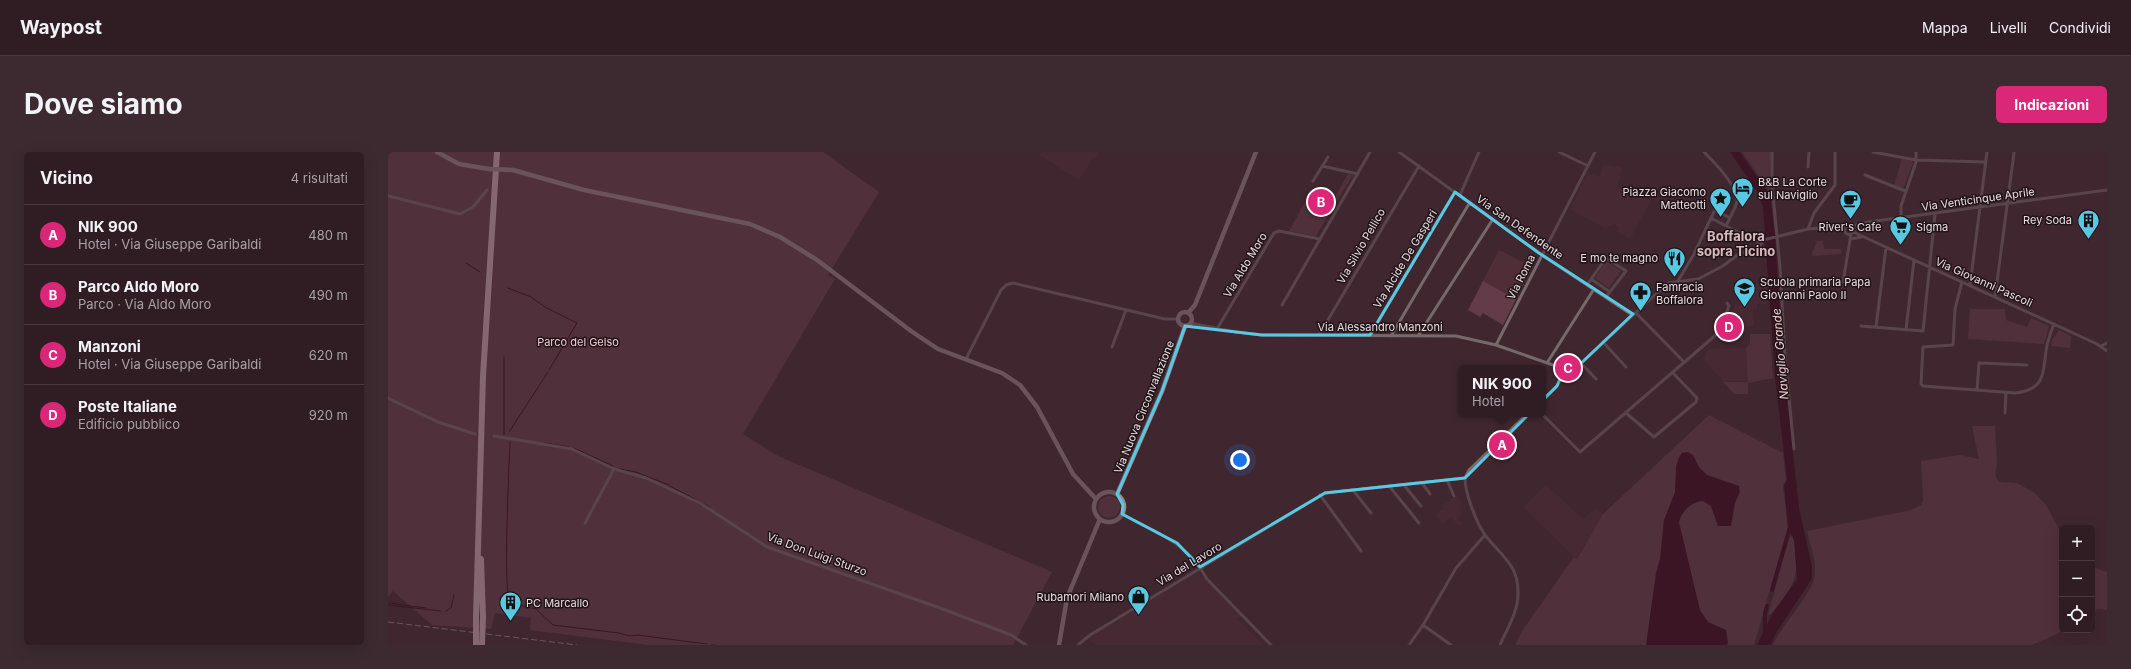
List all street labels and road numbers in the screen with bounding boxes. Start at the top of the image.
street label: Via Venticinque Aprile [1920,184,2036,214]
street label: Via San Defendente [1474,192,1566,262]
street label: Via Silvio Pellico [1334,205,1388,286]
street label: Via Alcide De Gasperi [1370,207,1440,311]
street label: Via Aldo Moro [1220,230,1270,300]
street label: Via Roma [1504,252,1538,302]
street label: Via Giovanni Pascoli [1933,254,2035,310]
street label: Via Alessandro Manzoni [1317,320,1443,334]
street label: Via Nuova Circonvallazione [1111,339,1177,475]
street label: Via Don Luigi Sturzo [765,529,869,579]
street label: Via del Lavoro [1154,539,1225,589]

